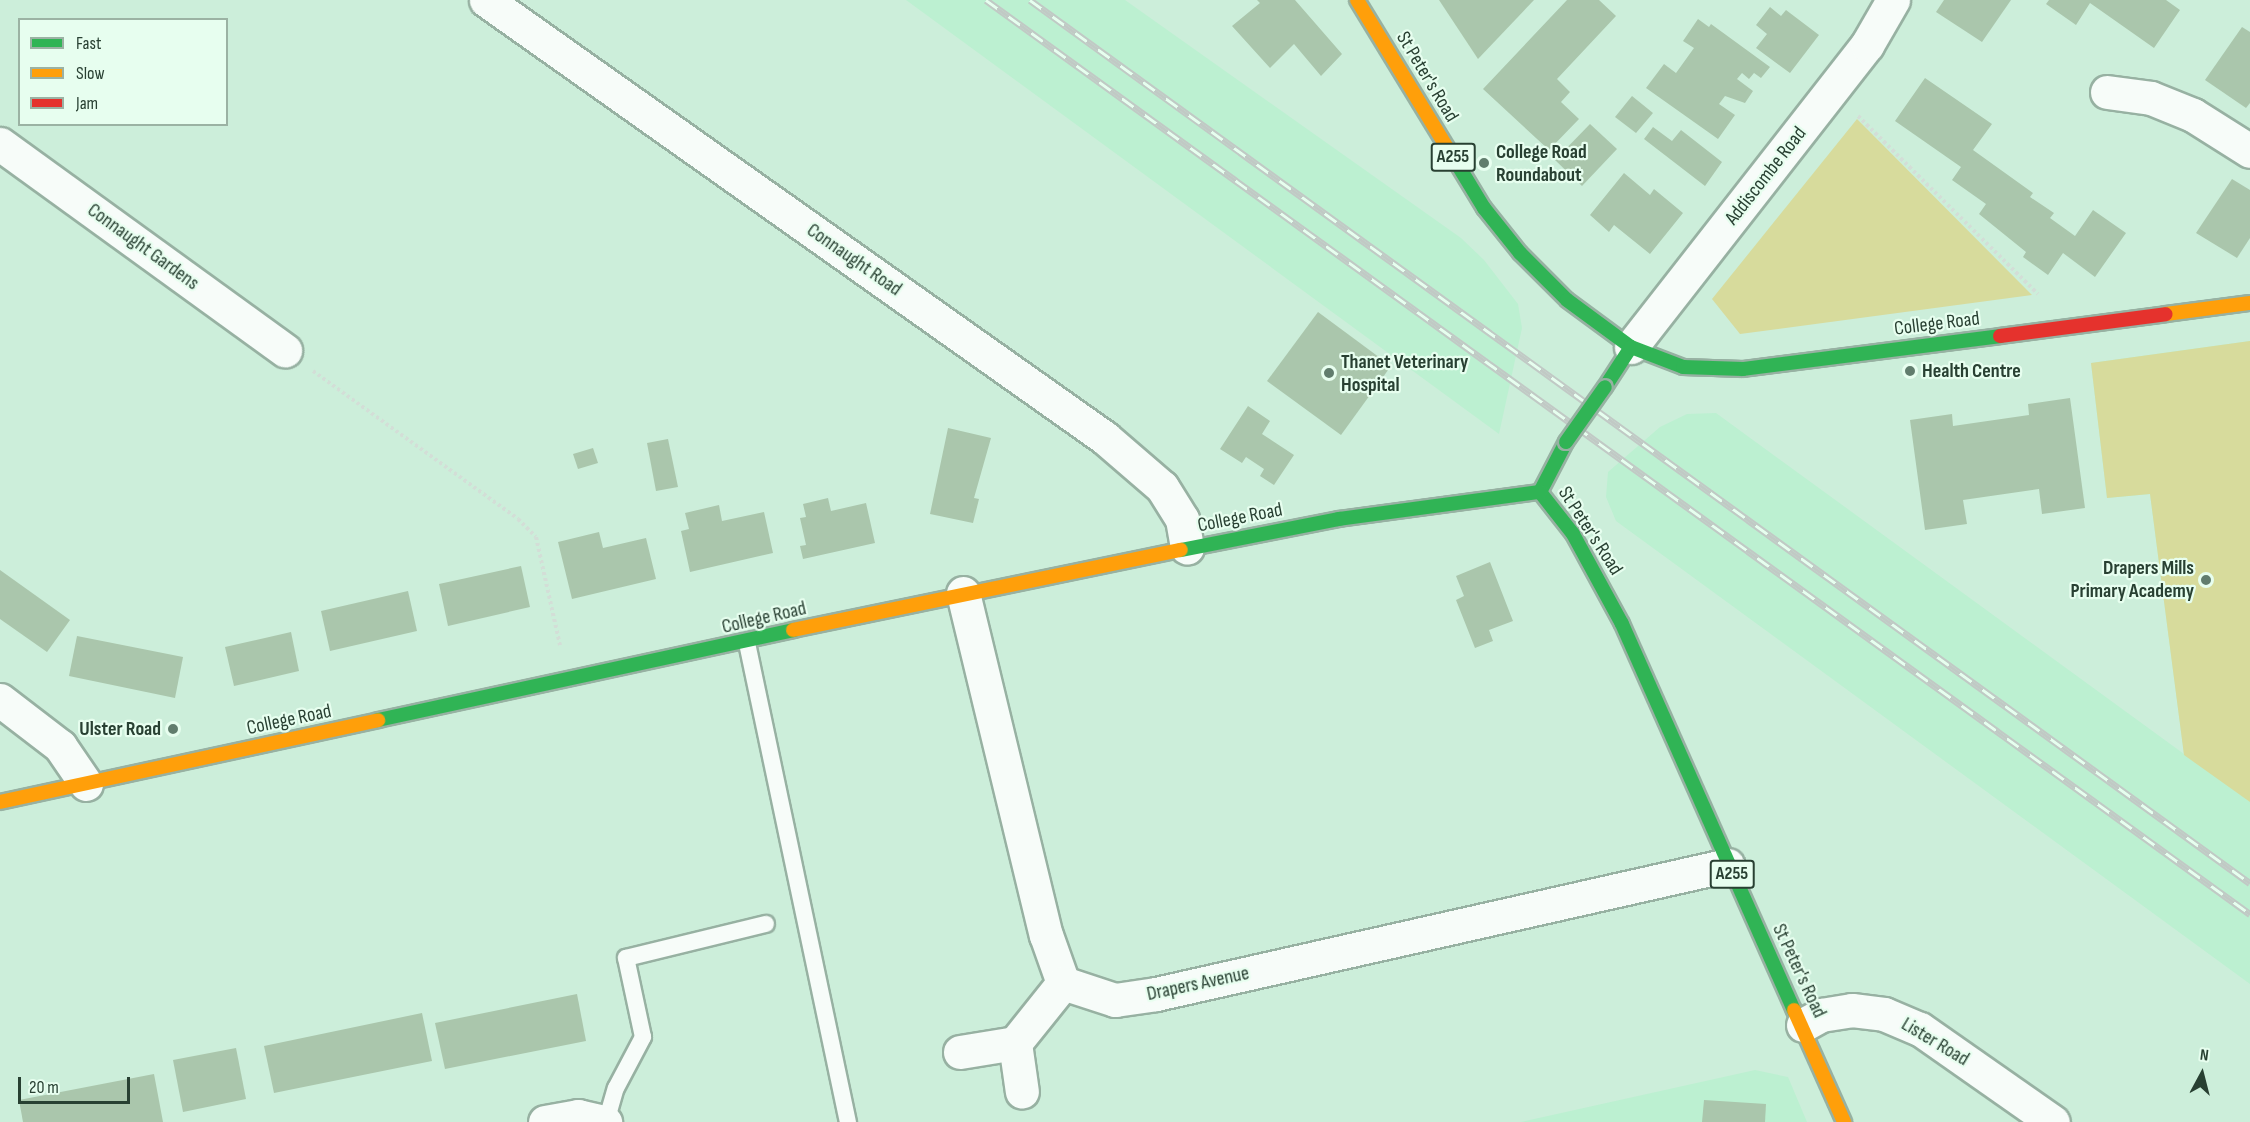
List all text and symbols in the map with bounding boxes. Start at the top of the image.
legend [18,18,228,126]
street label: St Peter's Road [1391,28,1463,126]
text: Fast [76,33,101,54]
text: Slow [76,63,105,84]
text: Jam [76,93,98,114]
street label: Addiscombe Road [1720,122,1812,230]
place label: College Road Roundabout [1496,140,1587,187]
road number: A255 [1430,142,1476,172]
marker: College Road Roundabout [1477,156,1491,170]
street label: Connaught Gardens [83,198,203,296]
street label: Connaught Road [802,219,906,301]
street label: College Road [1893,307,1981,341]
place label: Thanet Veterinary Hospital [1341,350,1468,397]
place label: Health Centre [1922,359,2021,383]
marker: Health Centre [1903,364,1917,378]
marker: Thanet Veterinary Hospital [1322,366,1336,380]
street label: St Peter's Road [1552,482,1628,580]
street label: College Road [1196,498,1284,538]
place label: Drapers Mills Primary Academy [2071,556,2194,603]
marker: Drapers Mills Primary Academy [2199,573,2213,587]
street label: College Road [720,597,808,639]
street label: College Road [245,699,333,741]
place label: Ulster Road [79,717,161,741]
marker: Ulster Road [166,722,180,736]
road number: A255 [1710,859,1754,889]
street label: St Peter's Road [1767,920,1831,1022]
street label: Drapers Avenue [1145,961,1251,1007]
street label: Lister Road [1897,1013,1973,1071]
north arrow [2172,1044,2232,1104]
text: N [2199,1046,2210,1066]
scale bar [21,1065,134,1103]
text: 20 m [29,1077,59,1098]

